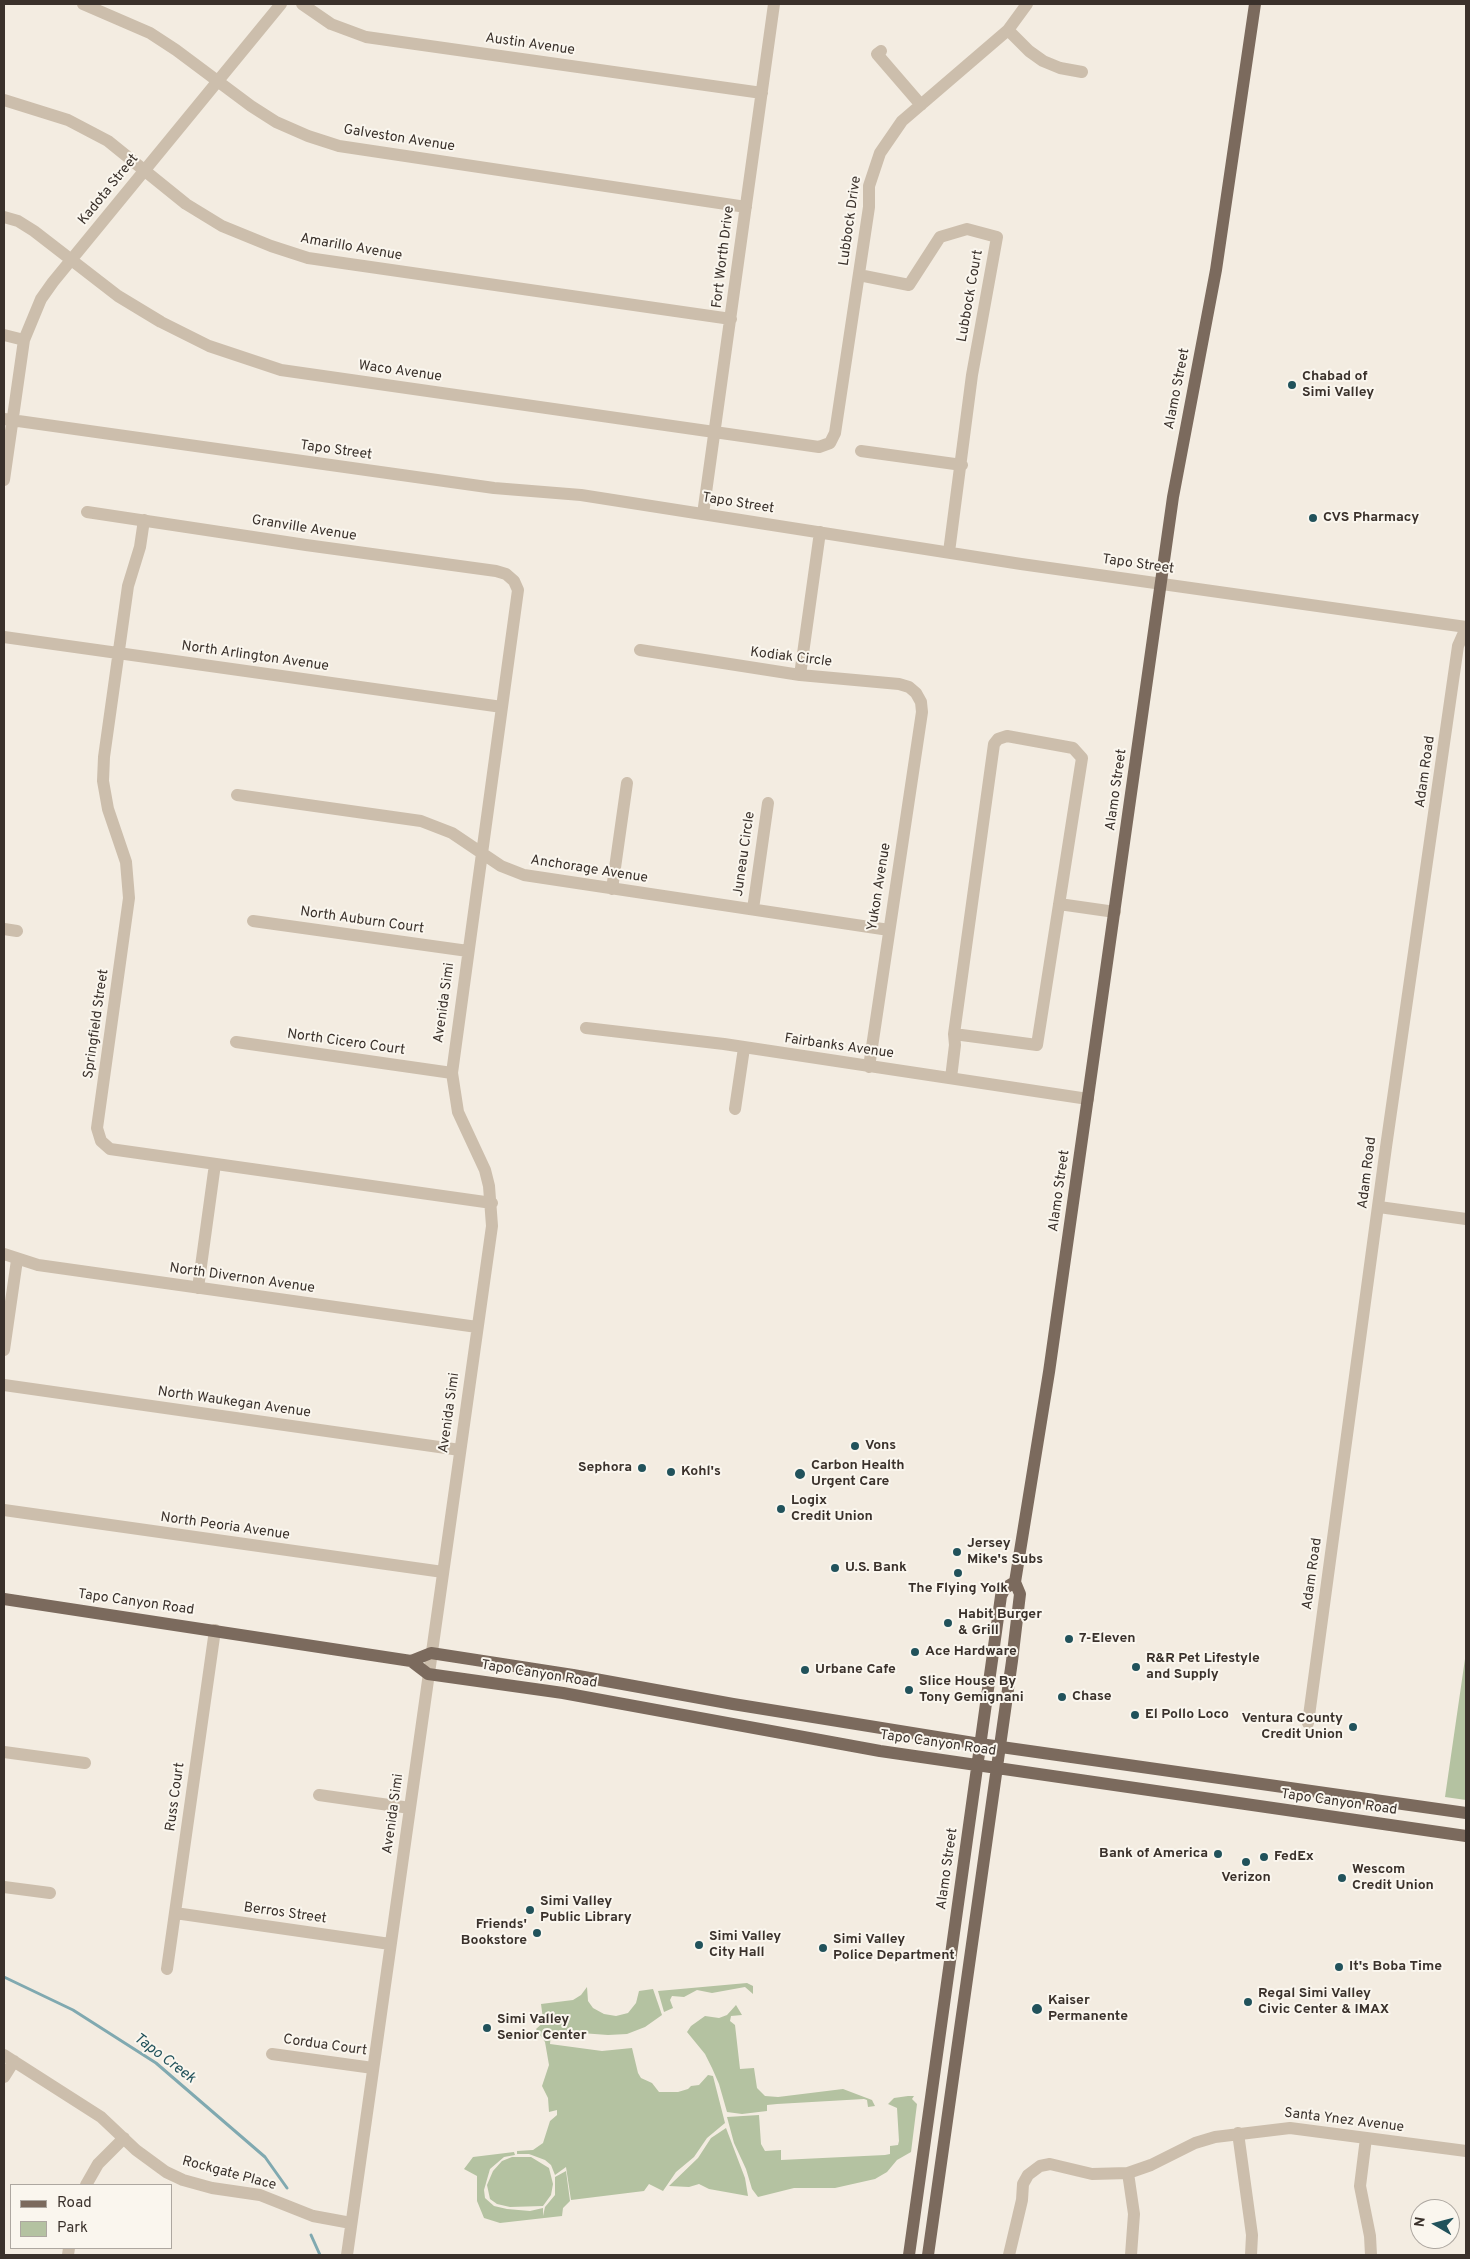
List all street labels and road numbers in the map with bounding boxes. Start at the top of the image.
street label: Austin Avenue [484,30,576,60]
street label: Galveston Avenue [342,122,456,156]
street label: Kadota Street [75,151,143,229]
street label: Lubbock Drive [836,175,866,267]
street label: Fort Worth Drive [709,205,739,309]
street label: Amarillo Avenue [299,231,403,265]
street label: Lubbock Court [955,249,987,343]
street label: Alamo Street [1162,347,1194,431]
street label: Waco Avenue [357,358,443,386]
street label: Tapo Street [299,438,373,464]
street label: Tapo Street [701,490,775,518]
street label: Granville Avenue [250,512,358,546]
street label: Tapo Street [1101,552,1175,578]
street label: North Arlington Avenue [180,638,330,676]
street label: Kodiak Circle [749,645,833,671]
street label: Adam Road [1413,735,1439,809]
street label: Alamo Street [1103,748,1131,832]
street label: Juneau Circle [731,810,759,898]
street label: Yukon Avenue [865,842,895,932]
street label: Anchorage Avenue [529,852,649,888]
street label: North Auburn Court [299,904,425,938]
street label: Avenida Simi [431,962,459,1044]
street label: Springfield Street [81,968,113,1080]
street label: North Cicero Court [286,1026,406,1060]
street label: Fairbanks Avenue [783,1031,895,1063]
street label: Adam Road [1355,1136,1381,1210]
street label: Alamo Street [1046,1149,1074,1233]
street label: North Divernon Avenue [168,1260,316,1298]
street label: Avenida Simi [436,1372,464,1454]
street label: North Waukegan Avenue [156,1384,312,1422]
street label: North Peoria Avenue [159,1510,291,1544]
street label: Adam Road [1300,1537,1326,1611]
street label: Tapo Canyon Road [77,1587,195,1619]
street label: Tapo Canyon Road [480,1658,598,1692]
street label: Tapo Canyon Road [879,1728,997,1760]
street label: Russ Court [163,1762,189,1832]
street label: Avenida Simi [380,1773,408,1855]
street label: Tapo Canyon Road [1280,1787,1398,1819]
street label: Alamo Street [934,1827,962,1911]
street label: Berros Street [242,1900,328,1928]
street label: Cordua Court [282,2032,368,2060]
street label: Santa Ynez Avenue [1283,2105,1405,2137]
street label: Rockgate Place [180,2153,278,2195]

